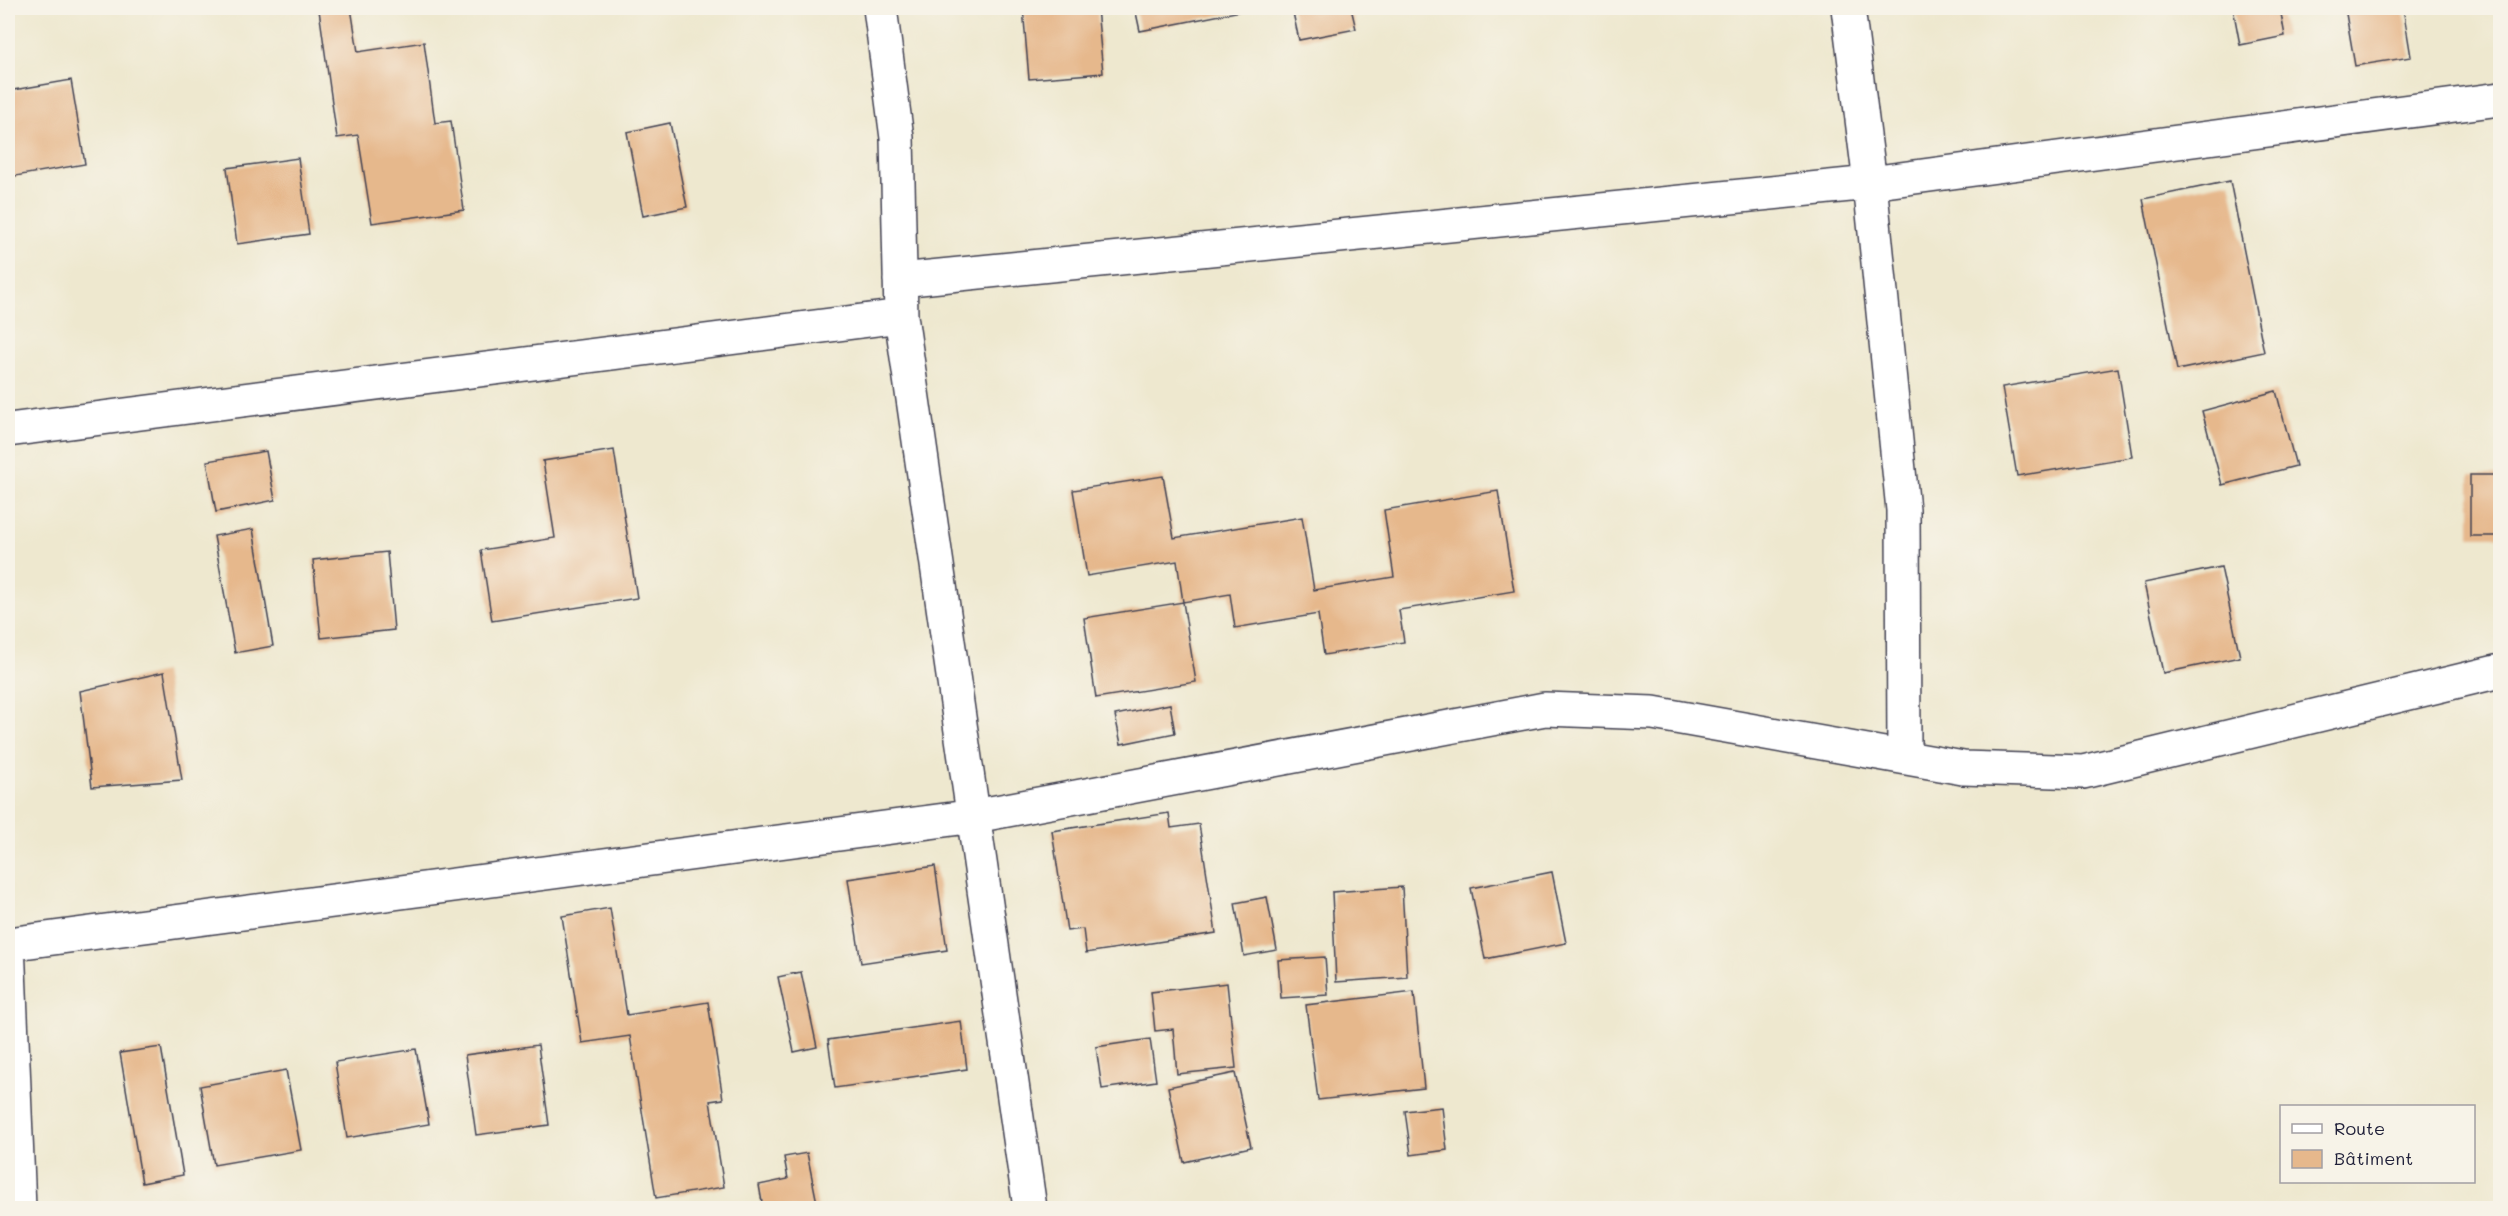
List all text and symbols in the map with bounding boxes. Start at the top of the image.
legend [2280,1105,2475,1183]
text: Route [2334,1116,2385,1140]
text: Bâtiment [2334,1146,2413,1170]

